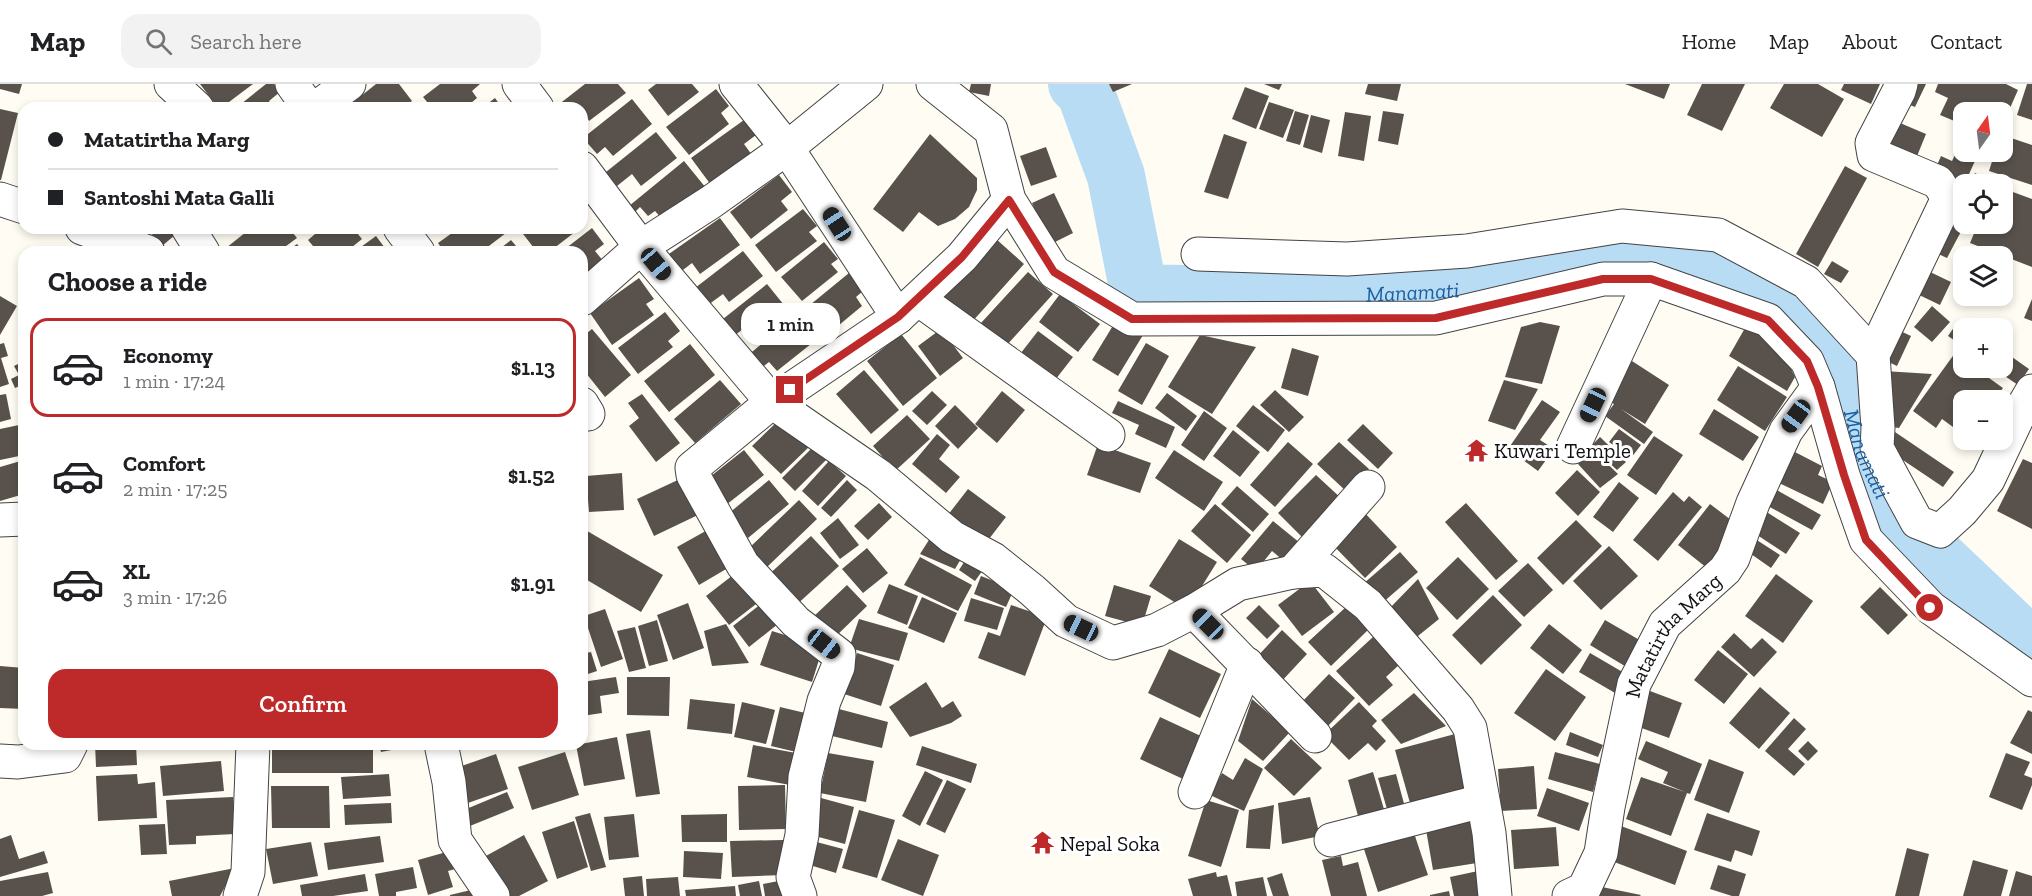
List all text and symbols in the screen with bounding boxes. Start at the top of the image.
search box [121,14,541,68]
text: Map [30,25,85,58]
icon: search [142,25,175,58]
text: Search here [190,28,302,55]
text: Home [1682,29,1736,54]
text: Map [1769,29,1809,54]
text: About [1842,29,1897,54]
text: Contact [1930,29,2002,54]
north arrow [1953,102,2013,162]
map controls [1953,102,2013,450]
text: Matatirtha Marg [84,126,249,153]
button: locate [1953,174,2013,234]
text: Santoshi Mata Galli [84,184,274,211]
car [820,204,854,244]
car [638,244,674,284]
button: layers [1953,246,2013,306]
text: Choose a ride [48,266,207,298]
water label: Manamati [1365,276,1460,308]
callout: 1 min [740,303,840,345]
text: 1 min [767,312,814,336]
button: + [1953,318,2013,378]
icon: car [51,341,105,395]
text: Economy [123,342,213,369]
text: $1.13 [511,354,555,381]
text: 1 min · 17:24 [123,369,225,393]
route end [776,376,803,403]
car [1577,385,1609,425]
button: − [1953,390,2013,450]
car [1778,396,1814,436]
water label: Manamati [1838,406,1896,503]
temple icon: Kuwari Temple [1463,437,1489,463]
place label: Kuwari Temple [1494,438,1631,463]
icon: car [51,449,105,503]
text: Comfort [123,450,205,477]
text: $1.52 [508,462,555,489]
text: 2 min · 17:25 [123,477,227,501]
icon: car [51,557,105,611]
text: XL [123,558,150,585]
street label: Matatirtha Marg [1619,567,1726,700]
text: $1.91 [510,570,555,597]
text: 3 min · 17:26 [123,585,227,609]
route start [1916,594,1943,621]
car [1189,605,1227,643]
car [1061,612,1101,644]
car [804,626,844,662]
button: Confirm [48,669,558,738]
temple icon: Nepal Soka [1029,830,1055,856]
place label: Nepal Soka [1060,831,1160,856]

